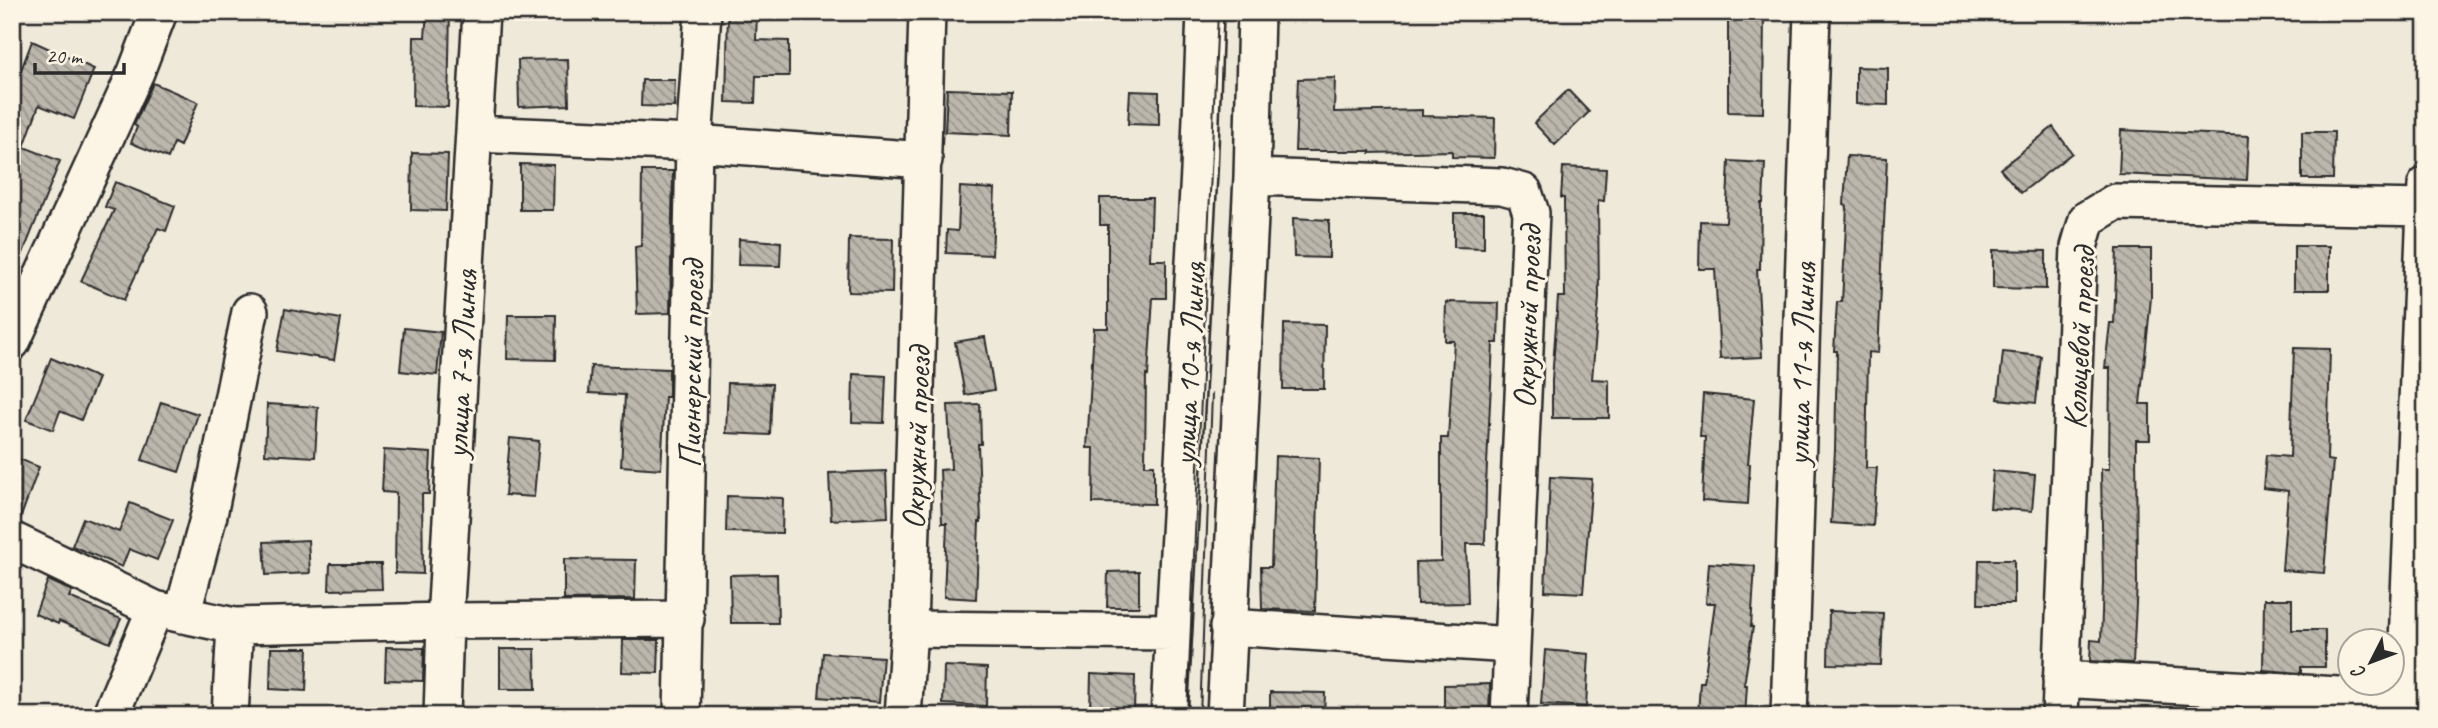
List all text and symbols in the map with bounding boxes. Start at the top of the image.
scale bar [35,32,124,76]
text: 20 m [46,43,84,69]
street label: Окружной проезд [1503,222,1551,409]
street label: Кольцевой проезд [2053,243,2105,430]
street label: Пионерский проезд [668,256,714,468]
street label: улица 10-я Линия [1163,260,1215,469]
street label: улица 11-я Линия [1776,260,1826,469]
street label: улица 7-я Линия [435,268,487,461]
street label: Окружной проезд [892,343,940,530]
north arrow [2336,626,2406,696]
text: С [2345,659,2371,684]

